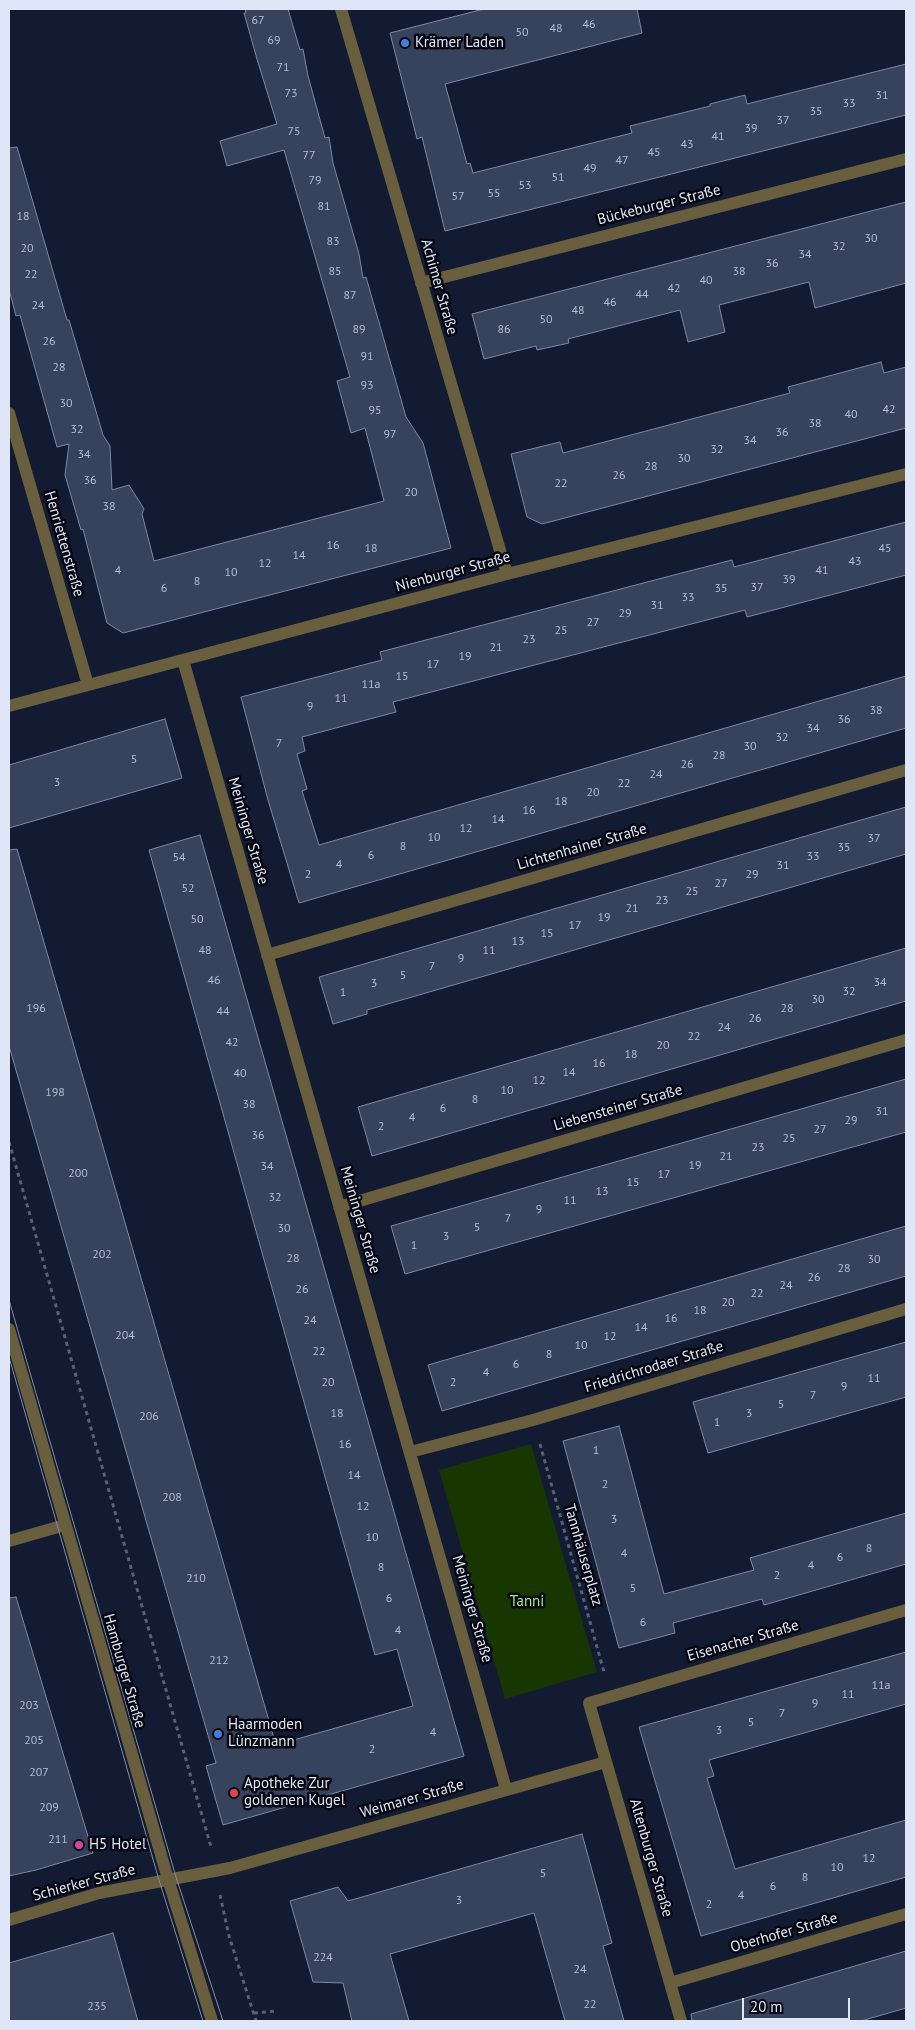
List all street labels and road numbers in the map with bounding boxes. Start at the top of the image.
street label: Bückeburger Straße [596,181,722,229]
street label: Achimer Straße [417,237,461,337]
street label: Henriettenstraße [40,489,88,599]
street label: Nienburger Straße [394,548,512,596]
street label: Meininger Straße [224,775,272,887]
street label: Lichtenhainer Straße [515,820,649,874]
street label: Liebensteiner Straße [551,1081,685,1135]
street label: Meininger Straße [336,1164,384,1276]
street label: Friedrichrodaer Straße [582,1337,726,1397]
street label: Tannhäuserplatz [560,1502,606,1608]
street label: Meininger Straße [448,1553,496,1665]
street label: Hamburger Straße [99,1612,149,1730]
street label: Eisenacher Straße [685,1616,801,1666]
street label: Weimarer Straße [358,1776,466,1822]
street label: Altenburger Straße [626,1797,676,1919]
street label: Schierker Straße [31,1861,137,1905]
street label: Oberhofer Straße [728,1909,840,1957]

